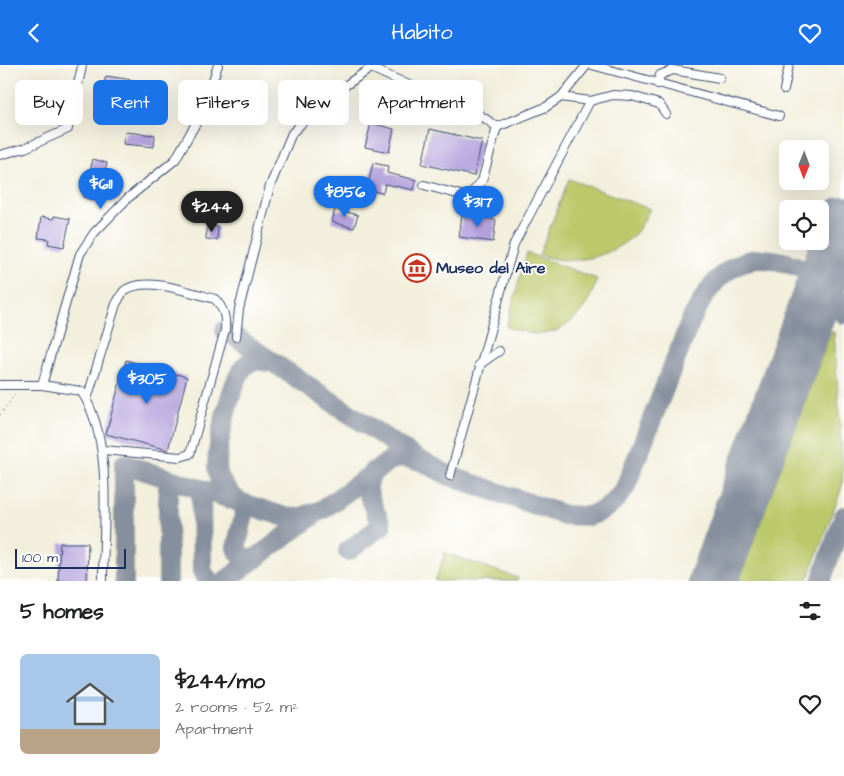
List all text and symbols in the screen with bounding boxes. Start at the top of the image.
text: Habito [391,17,453,48]
icon: back [20,19,48,47]
icon: heart [796,19,824,47]
chip: Buy [15,80,83,125]
chip: Rent [93,80,168,125]
chip: Filters [178,80,268,125]
chip: New [278,80,349,125]
chip: Apartment [359,80,483,125]
north arrow [779,140,829,190]
map controls [779,140,829,250]
pin: $611 [71,167,131,210]
text: $611 [89,173,113,195]
pin: $856 [315,175,375,218]
text: $856 [325,181,365,203]
pin: $317 [448,185,508,228]
pin: $244 [182,191,242,233]
text: $317 [464,191,492,213]
text: $244 [192,196,232,218]
button: locate [779,200,829,250]
museum icon: Museo del Aire [402,253,432,283]
place label: Museo del Aire [436,257,546,279]
pin: $305 [117,363,177,405]
text: $305 [128,368,166,390]
scale bar [15,546,126,569]
text: 100 m [22,548,58,568]
text: 5 homes [20,597,104,626]
icon: filters [796,597,824,625]
text: $244/mo [175,667,265,696]
icon: home [60,674,120,734]
icon: heart [796,690,824,718]
text: 2 rooms · 52 m² [175,696,298,718]
text: Apartment [175,718,253,740]

